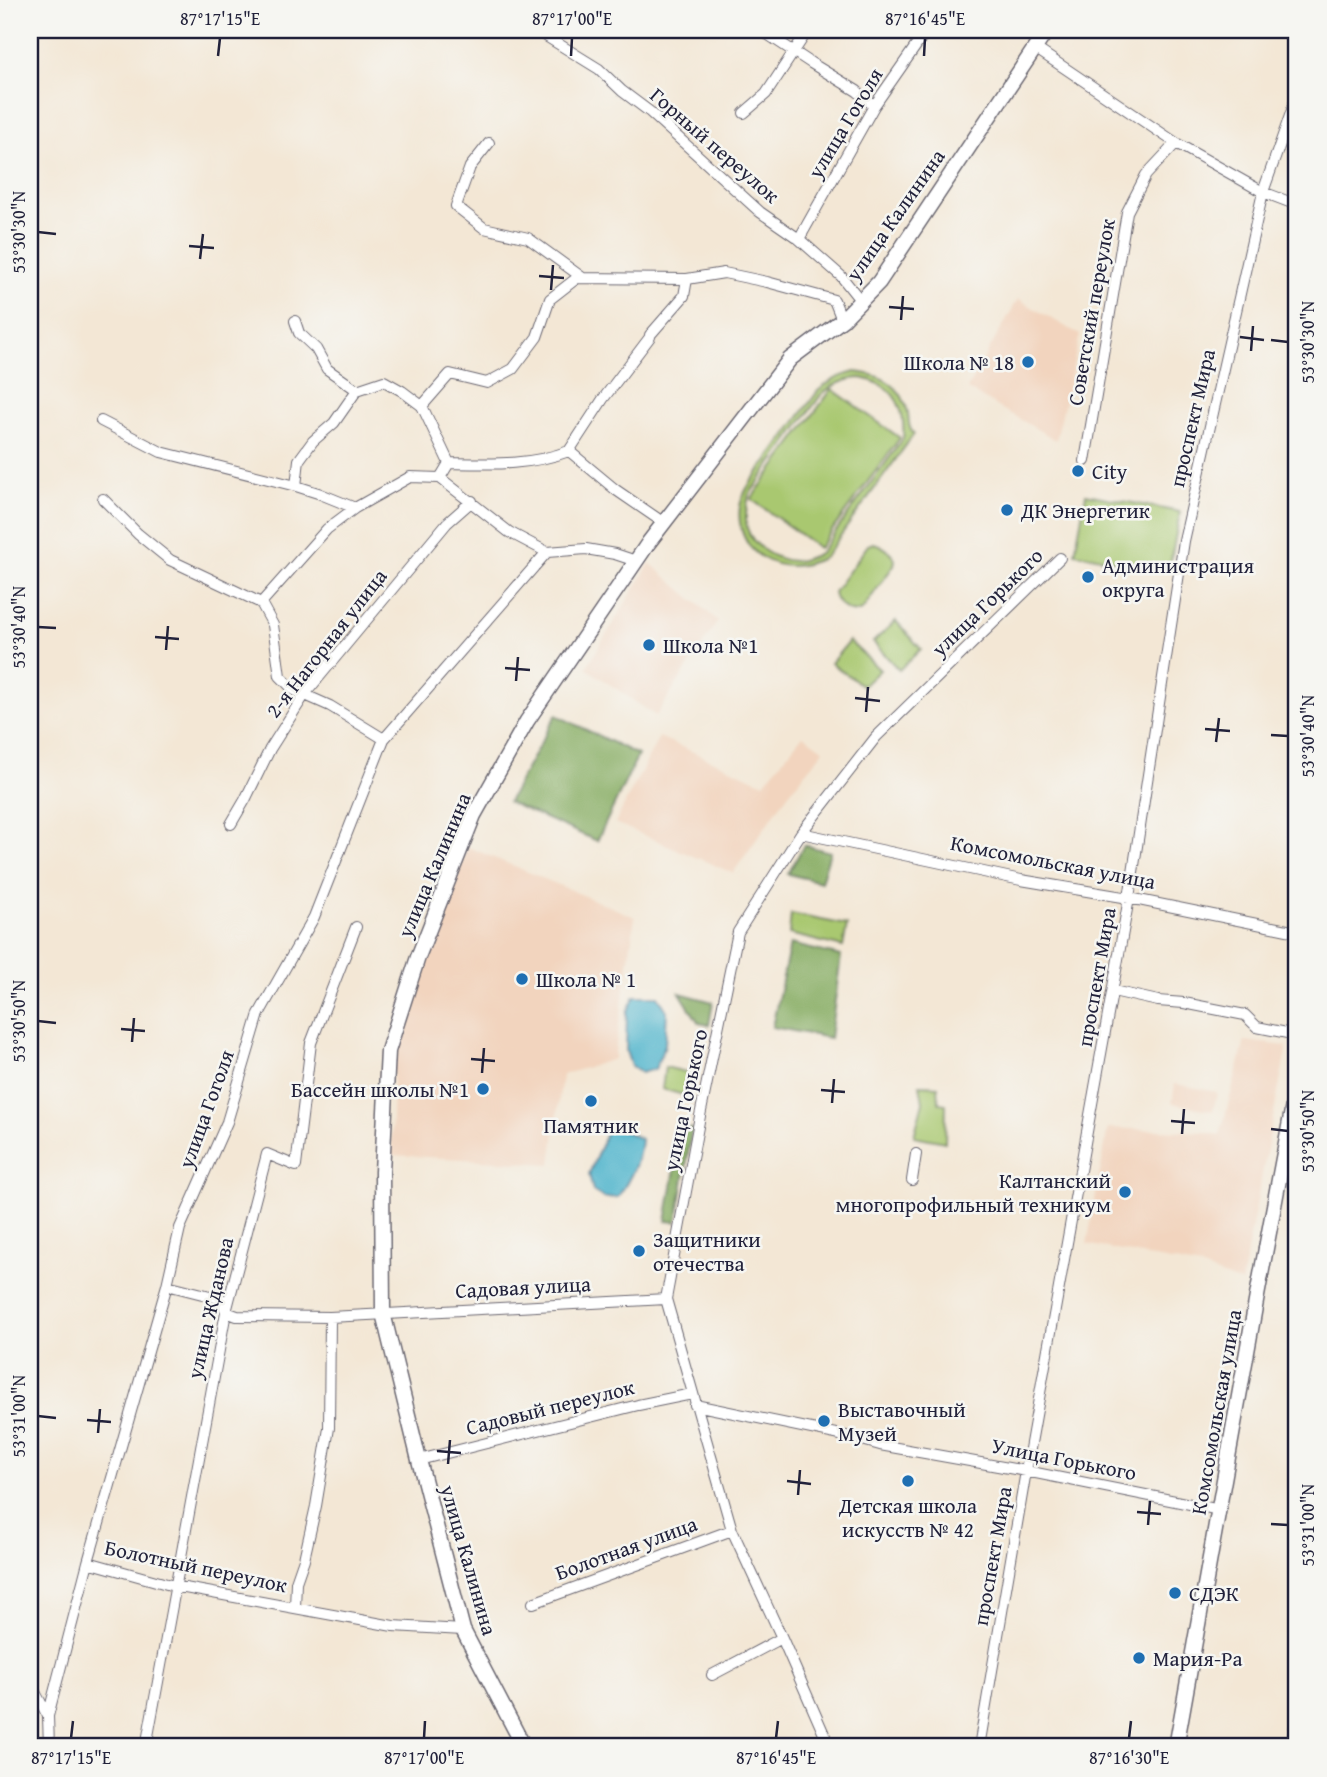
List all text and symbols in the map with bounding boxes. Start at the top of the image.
text: 87°17'15"E [180,5,260,32]
text: 87°17'00"E [532,5,612,32]
text: 87°16'45"E [885,5,965,32]
street label: улица Гоголя [799,62,890,185]
street label: Горный переулок [643,80,787,210]
street label: улица Калинина [837,143,952,288]
text: 53°30'30"N [5,190,32,273]
street label: Советский переулок [1059,216,1123,408]
text: 53°30'30"N [1294,300,1321,383]
street label: проспект Мира [1161,346,1223,490]
place label: Школа № 18 [904,347,1014,378]
marker: Школа № 18 [1020,354,1036,370]
place label: City [1092,456,1128,487]
marker: City [1070,463,1086,479]
place label: ДК Энергетик [1020,495,1150,526]
marker: ДК Энергетик [999,502,1015,518]
street label: улица Горького [923,541,1050,664]
place label: Администрация округа [1102,550,1255,605]
street label: 2-я Нагорная улица [258,562,394,724]
marker: Администрация округа [1080,569,1096,585]
text: 53°30'40"N [5,585,32,668]
place label: Школа №1 [663,630,758,661]
marker: Школа №1 [641,637,657,653]
text: 53°30'40"N [1294,694,1321,777]
street label: улица Калинина [389,788,479,943]
street label: Комсомольская улица [948,827,1158,897]
street label: проспект Мира [1068,905,1124,1049]
place label: Школа № 1 [536,964,636,995]
marker: Школа № 1 [514,971,530,987]
text: 53°30'50"N [5,979,32,1062]
street label: улица Горького [655,1026,715,1175]
street label: улица Гоголя [170,1045,242,1174]
place label: Бассейн школы №1 [291,1074,469,1105]
marker: Бассейн школы №1 [475,1081,491,1097]
text: 53°30'50"N [1294,1089,1321,1172]
marker: Памятник [583,1093,599,1109]
place label: Памятник [544,1110,638,1141]
place label: Калтанский многопрофильный техникум [836,1165,1111,1220]
marker: Калтанский многопрофильный техникум [1117,1184,1133,1200]
place label: Защитники отечества [653,1224,761,1279]
street label: улица Жданова [178,1234,241,1383]
marker: Защитники отечества [631,1243,647,1259]
street label: Садовая улица [454,1268,592,1306]
street label: Комсомольская улица [1183,1307,1249,1517]
street label: Садовый переулок [463,1371,637,1443]
text: 53°31'00"N [5,1374,32,1457]
place label: Выставочный Музей [838,1394,966,1449]
marker: Выставочный Музей [816,1413,832,1429]
street label: Улица Горького [989,1430,1139,1488]
marker: Детская школа искусств № 42 [900,1473,916,1489]
street label: улица Калинина [432,1480,505,1639]
text: 53°31'00"N [1294,1483,1321,1566]
street label: проспект Мира [964,1484,1020,1628]
place label: Детская школа искусств № 42 [838,1490,977,1545]
street label: Болотная улица [551,1508,701,1588]
street label: Болотный переулок [102,1532,290,1600]
place label: СДЭК [1189,1578,1239,1609]
marker: СДЭК [1167,1585,1183,1601]
place label: Мария-Ра [1153,1643,1242,1674]
marker: Мария-Ра [1131,1650,1147,1666]
text: 87°17'15"E [31,1744,111,1771]
text: 87°17'00"E [384,1744,464,1771]
text: 87°16'45"E [736,1744,816,1771]
text: 87°16'30"E [1089,1744,1169,1771]

